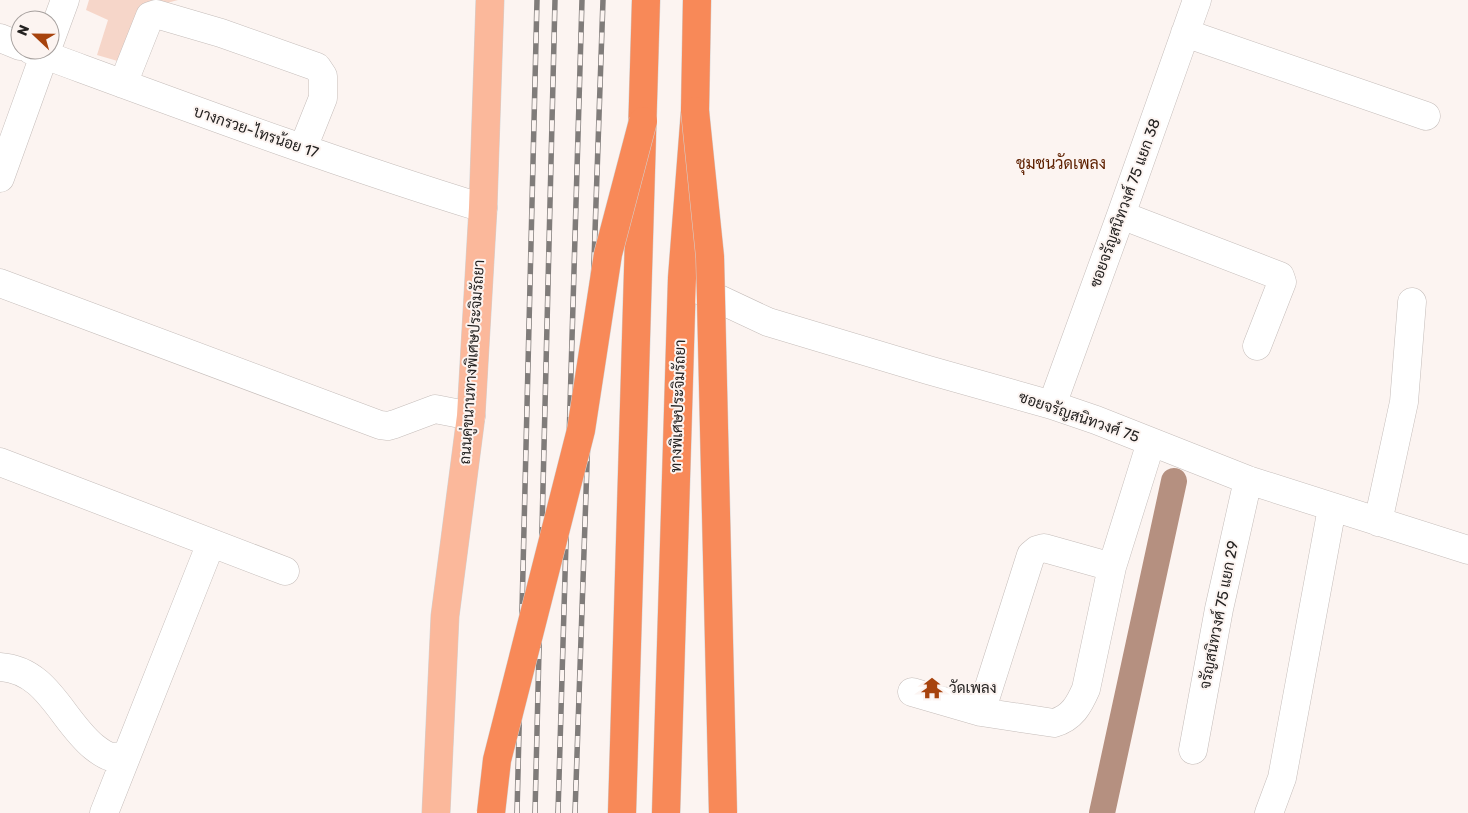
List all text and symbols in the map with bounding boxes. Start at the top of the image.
north arrow [10,10,60,60]
text: N [14,22,33,38]
street label: บางกรวย-ไทรน้อย 17 [191,101,321,162]
street label: ซอยจรัญสนิทวงศ์ 75 แยก 38 [1085,116,1164,290]
district label: ชุมชนวัดเพลง [1016,153,1106,175]
street label: ถนนคู่ขนานทางพิเศษประจิมรัถยา [455,259,489,465]
street label: ทางพิเศษประจิมรัถยา [667,339,689,473]
street label: ซอยจรัญสนิทวงศ์ 75 [1016,387,1142,446]
street label: จรัญสนิทวงศ์ 75 แยก 29 [1195,539,1242,691]
temple icon: วัดเพลง [919,675,945,701]
place label: วัดเพลง [949,679,997,697]

